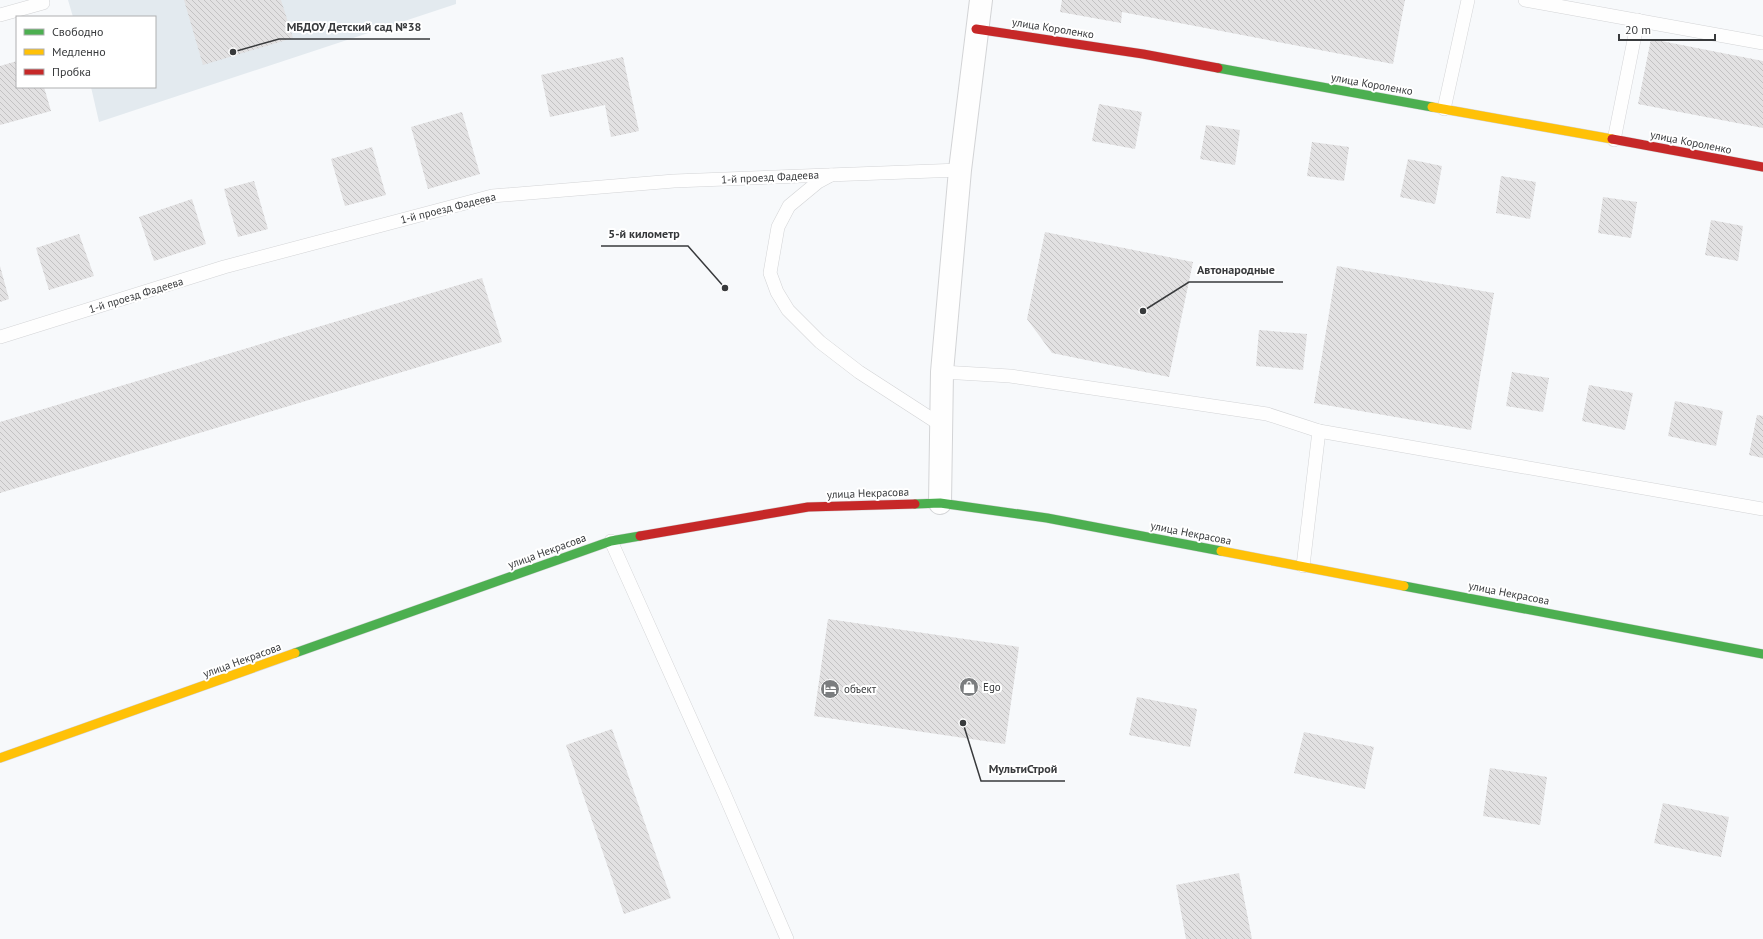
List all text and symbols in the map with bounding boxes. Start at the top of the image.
callout: МБДОУ Детский сад №38 [279,15,430,39]
street label: улица Короленко [1011,15,1095,41]
legend [16,16,156,88]
scale bar [1619,16,1715,42]
text: МБДОУ Детский сад №38 [287,19,422,34]
text: 20 m [1625,22,1651,37]
text: Свободно [52,24,103,39]
text: Медленно [52,44,106,59]
text: Пробка [52,64,91,79]
street label: улица Короленко [1330,70,1414,98]
street label: улица Короленко [1649,127,1733,157]
street label: 1-й проезд Фадеева [721,167,819,187]
street label: 1-й проезд Фадеева [399,189,497,227]
callout: 5-й километр [601,222,688,246]
text: 5-й километр [608,226,680,241]
callout: Автонародные [1189,258,1283,282]
text: Автонародные [1197,262,1275,277]
street label: 1-й проезд Фадеева [87,274,185,316]
street label: улица Некрасова [827,485,909,501]
street label: улица Некрасова [1149,518,1233,548]
street label: улица Некрасова [506,530,588,572]
street label: улица Некрасова [1467,578,1551,608]
street label: улица Некрасова [201,639,283,681]
shop icon: Ego [958,676,980,698]
hotel icon: объект [819,678,841,700]
place label: Ego [983,680,1001,694]
place label: объект [844,682,877,696]
callout: МультиСтрой [981,757,1065,781]
text: МультиСтрой [989,761,1057,776]

